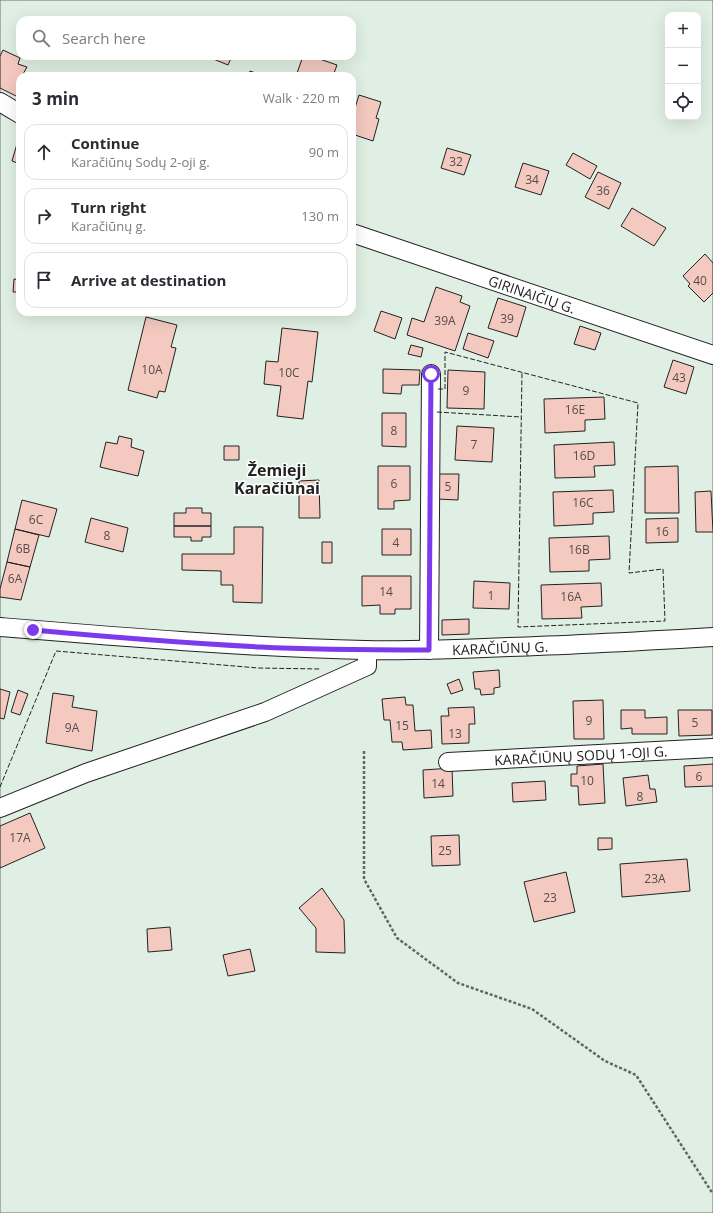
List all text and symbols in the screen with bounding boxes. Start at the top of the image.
map controls [665,12,701,120]
button: + [665,12,701,48]
search box [16,16,356,60]
icon: search [30,27,52,49]
text: Search here [62,28,146,48]
button: − [665,48,701,84]
button: locate [665,84,701,120]
text: 3 min [32,87,79,110]
text: Walk · 220 m [263,89,340,107]
text: Continue [71,133,139,153]
icon: ahead [33,141,55,163]
text: 90 m [309,143,339,161]
text: Karačiūnų Sodų 2-oji g. [71,153,210,171]
house number: 32 [449,153,463,170]
house number: 34 [525,171,539,188]
house number: 36 [596,182,610,199]
text: Turn right [71,197,146,217]
icon: right [33,205,55,227]
text: 130 m [301,207,339,225]
text: Karačiūnų g. [71,217,146,235]
icon: arrive [33,269,55,291]
text: Arrive at destination [71,270,226,290]
street label: GIRINAIČIŲ G. [486,270,578,317]
house number: 40 [693,272,707,289]
house number: 39 [500,310,514,327]
house number: 39A [434,312,456,329]
house number: 10A [141,361,163,378]
house number: 10C [278,364,300,381]
route start [422,365,440,383]
house number: 43 [672,369,686,386]
house number: 9 [463,382,470,399]
house number: 16E [565,401,585,418]
house number: 8 [391,422,398,439]
house number: 7 [471,436,478,453]
house number: 16D [573,447,595,464]
district label: Žemieji Karačiūnai [234,459,320,499]
house number: 6 [391,475,398,492]
house number: 5 [445,478,452,495]
house number: 16C [572,494,594,511]
house number: 6C [29,511,44,528]
house number: 16 [655,523,669,540]
house number: 8 [104,527,111,544]
house number: 4 [393,534,400,551]
house number: 6B [16,540,31,557]
house number: 16B [568,541,590,558]
house number: 6A [8,570,23,587]
house number: 14 [379,583,393,600]
house number: 1 [488,587,494,604]
house number: 16A [560,588,582,605]
route end [24,621,42,639]
street label: KARAČIŪNŲ G. [452,636,549,659]
house number: 9 [586,712,593,729]
house number: 5 [692,714,699,731]
house number: 15 [395,717,409,734]
house number: 9A [65,719,80,736]
house number: 13 [448,725,462,742]
street label: KARAČIŪNŲ SODŲ 1-OJI G. [494,741,668,769]
house number: 6 [696,768,703,785]
house number: 10 [580,772,594,789]
house number: 14 [431,775,445,792]
house number: 8 [637,788,644,805]
house number: 17A [9,829,31,846]
house number: 25 [438,842,452,859]
house number: 23A [644,870,666,887]
house number: 23 [543,889,557,906]

